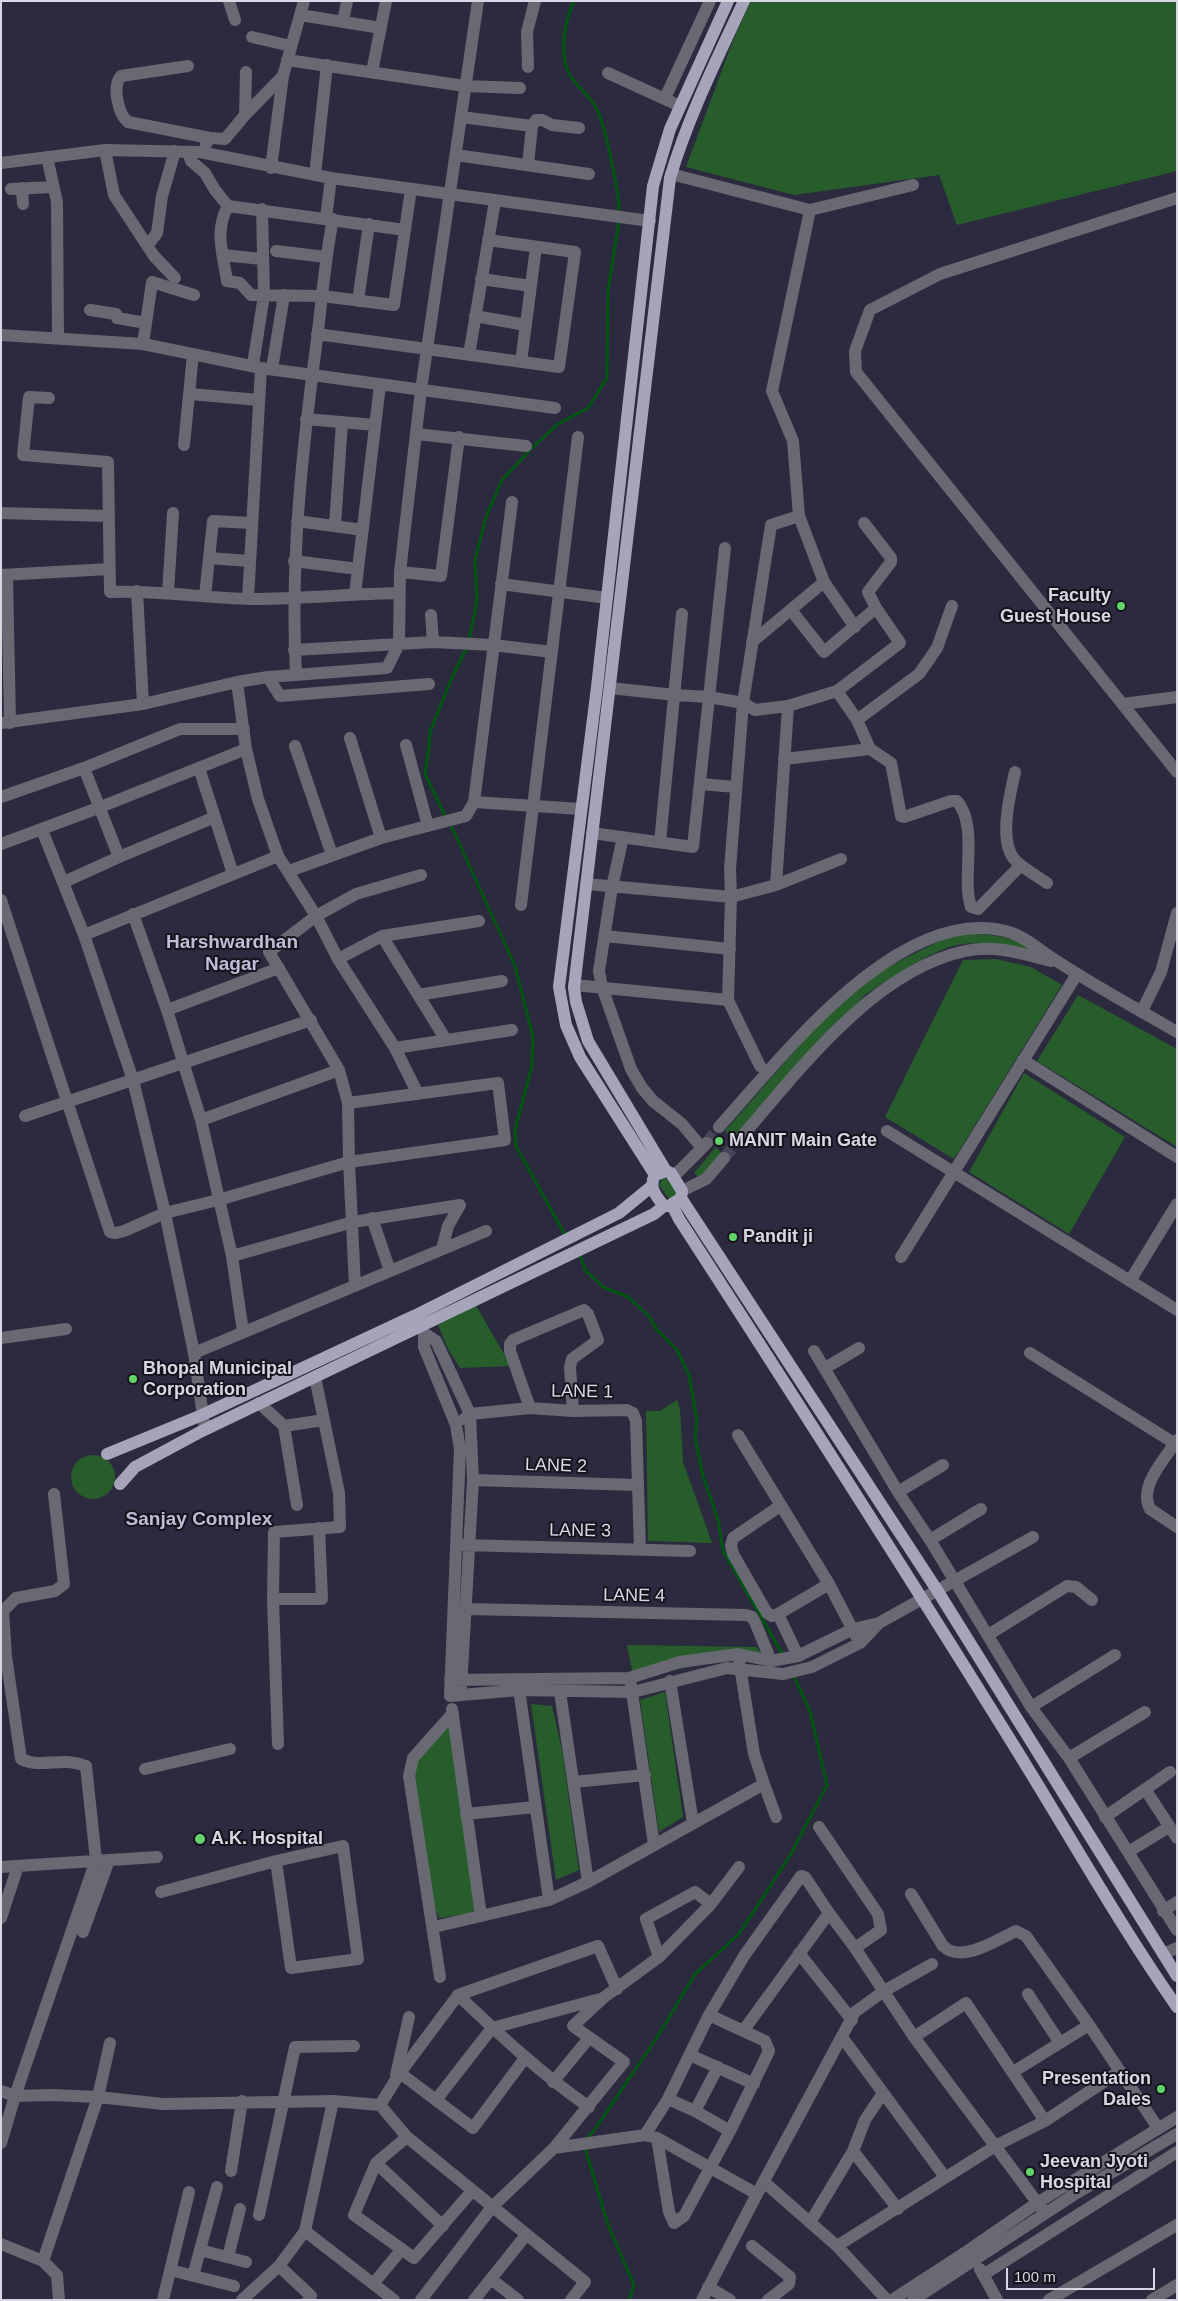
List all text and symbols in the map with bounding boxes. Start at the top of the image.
place label: Faculty Guest House [1000,585,1111,628]
marker: Faculty Guest House [1115,600,1127,612]
district label: Harshwardhan Nagar [166,932,298,976]
place label: MANIT Main Gate [729,1130,877,1152]
marker: MANIT Main Gate [713,1135,725,1147]
place label: Pandit ji [743,1226,813,1248]
marker: Pandit ji [727,1231,739,1243]
place label: Bhopal Municipal Corporation [143,1358,292,1400]
marker: Bhopal Municipal Corporation [127,1373,139,1385]
street label: LANE 1 [551,1381,613,1403]
street label: LANE 2 [525,1454,587,1478]
district label: Sanjay Complex [126,1509,272,1531]
street label: LANE 3 [549,1520,611,1542]
street label: LANE 4 [603,1585,665,1607]
place label: A.K. Hospital [211,1828,323,1850]
marker: A.K. Hospital [193,1832,207,1846]
place label: Presentation Dales [1042,2068,1151,2110]
marker: Presentation Dales [1155,2083,1167,2095]
place label: Jeevan Jyoti Hospital [1040,2151,1148,2194]
marker: Jeevan Jyoti Hospital [1024,2166,1036,2178]
scale bar [1008,2258,1157,2290]
text: 100 m [1014,2268,1056,2285]

